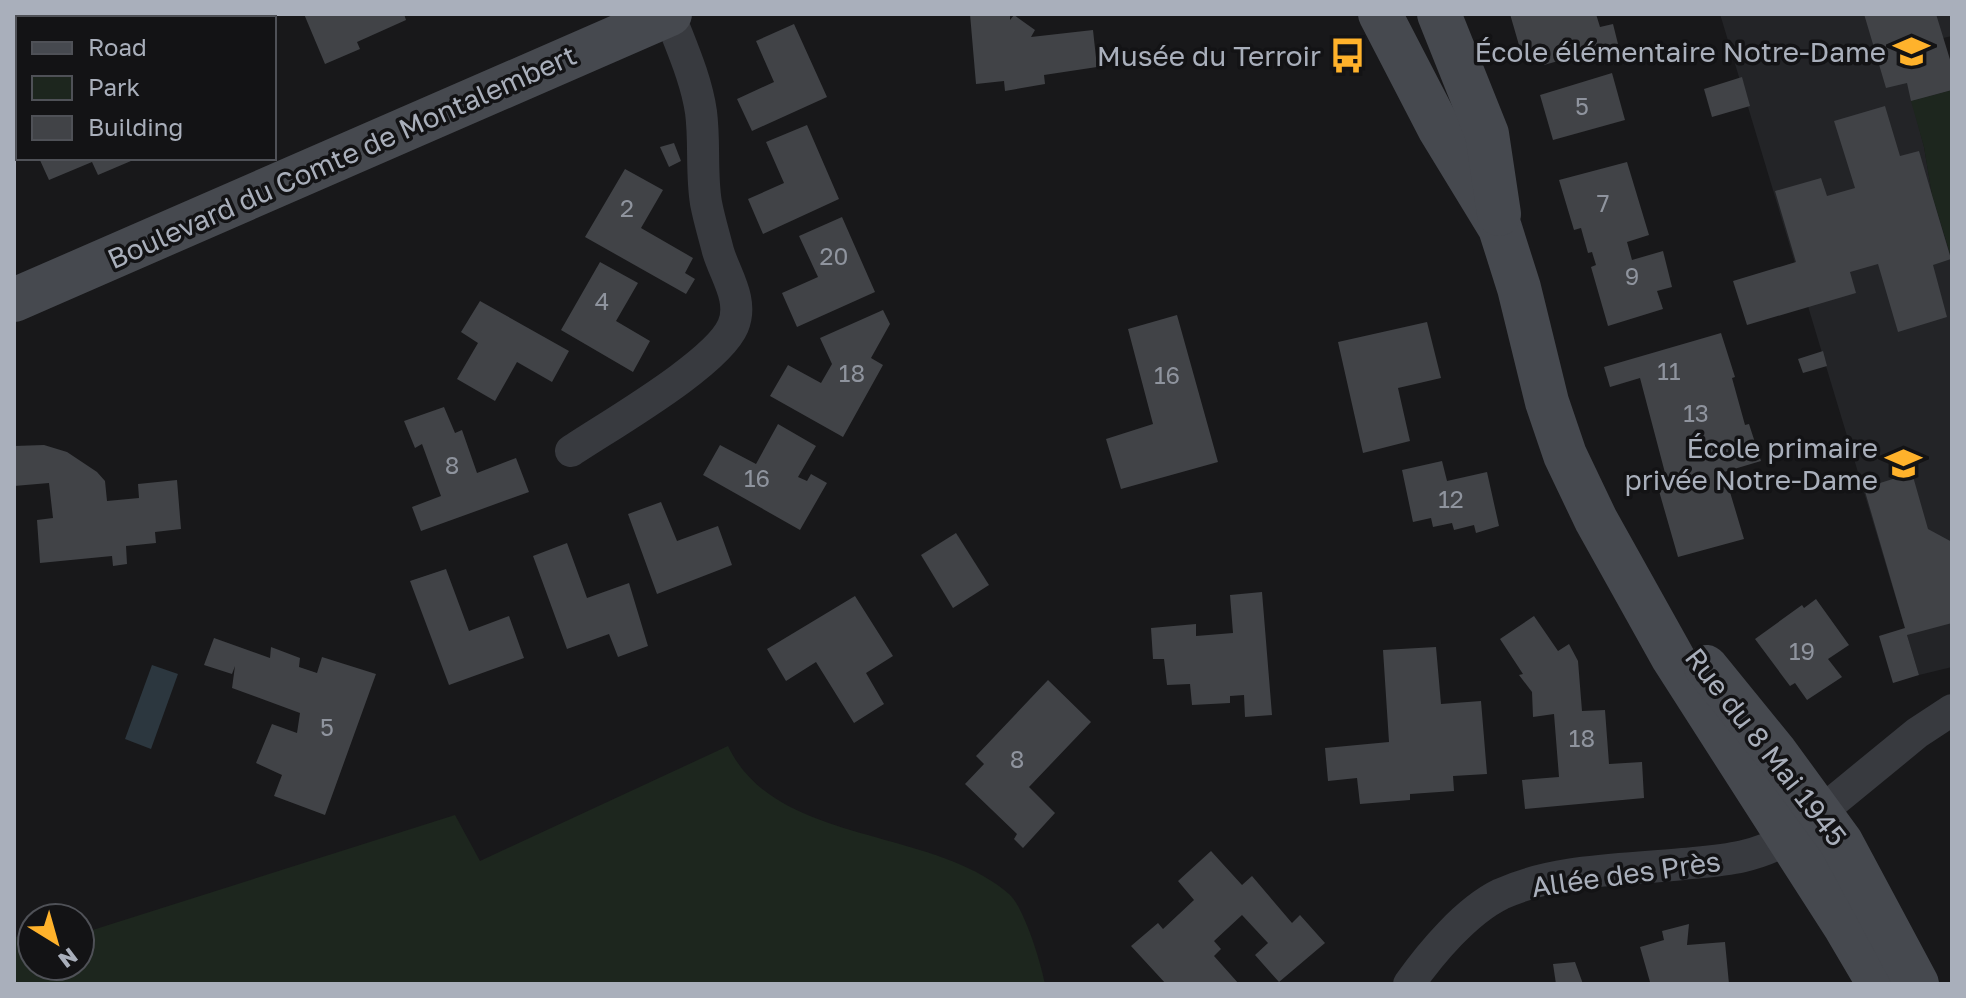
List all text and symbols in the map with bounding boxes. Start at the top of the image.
legend [16,16,276,160]
text: Road [88,32,147,61]
school or university icon: École élémentaire Notre-Dame [1893,33,1931,71]
place label: École élémentaire Notre-Dame [1474,35,1886,68]
bus stop icon: Musée du Terroir [1328,37,1366,75]
street label: Boulevard du Comte de Montalembert [102,38,581,275]
place label: Musée du Terroir [1097,39,1321,72]
text: Park [88,72,140,101]
house number: 5 [1575,91,1589,120]
text: Building [88,112,183,141]
house number: 7 [1597,188,1609,217]
house number: 2 [620,193,634,222]
house number: 20 [820,241,848,270]
house number: 9 [1625,261,1639,290]
house number: 4 [595,286,609,315]
house number: 11 [1657,356,1681,385]
house number: 18 [839,358,865,387]
house number: 16 [1154,360,1180,389]
house number: 13 [1683,398,1709,427]
place label: École primaire privée Notre-Dame [1625,431,1878,496]
school or university icon: École primaire privée Notre-Dame [1885,445,1923,483]
house number: 8 [445,450,459,479]
house number: 16 [744,463,770,492]
house number: 12 [1438,484,1464,513]
house number: 19 [1789,636,1815,665]
street label: Rue du 8 Mai 1945 [1679,641,1854,852]
house number: 5 [320,712,334,741]
house number: 18 [1569,723,1595,752]
house number: 8 [1010,744,1024,773]
street label: Allée des Près [1529,844,1723,903]
north arrow [16,902,96,982]
text: N [54,943,83,974]

